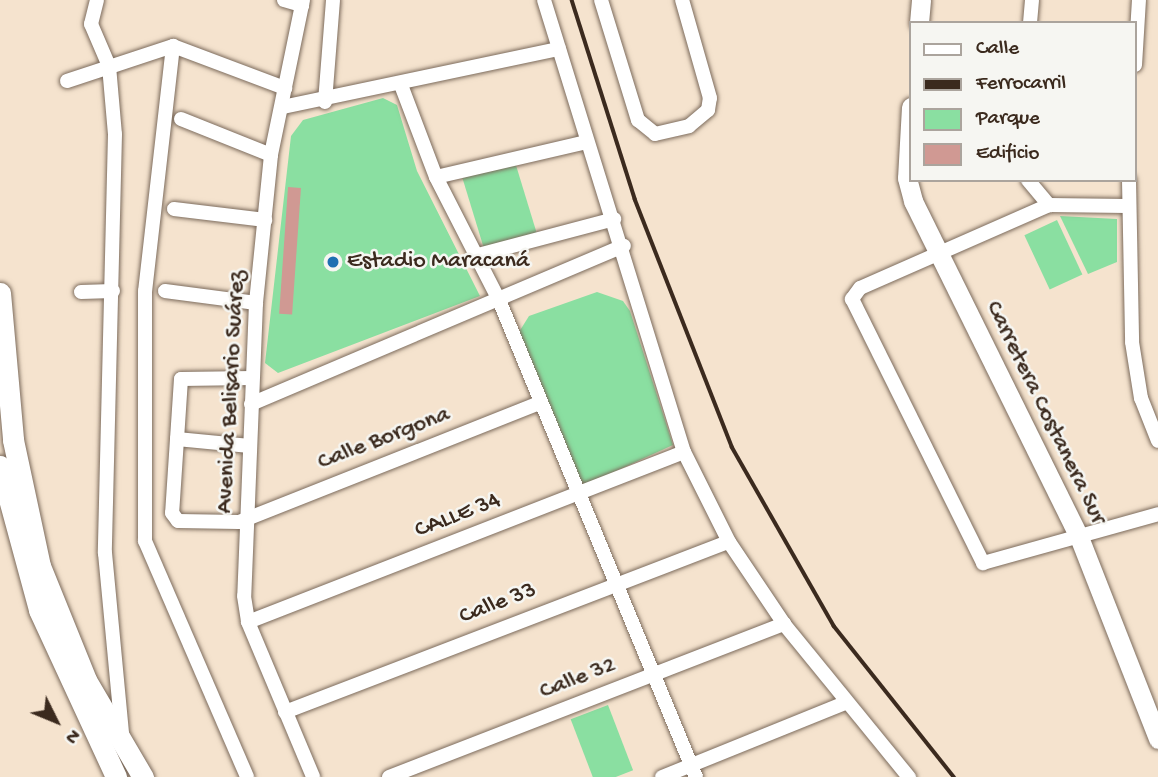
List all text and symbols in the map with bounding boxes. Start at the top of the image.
legend [909,21,1137,182]
text: Calle [976,37,1019,62]
text: Ferrocarril [976,72,1066,97]
text: Parque [976,107,1040,132]
text: Edificio [976,142,1040,167]
place label: Estadio Maracaná [347,248,529,276]
marker: Estadio Maracaná [325,254,341,270]
street label: Avenida Belisario Suárez [211,270,253,514]
street label: Carretera Costanera Sur [978,297,1112,529]
street label: Calle Borgona [314,401,454,477]
street label: CALLE 34 [411,487,505,545]
street label: Calle 33 [456,576,540,632]
street label: Calle 32 [536,651,620,707]
north arrow [21,686,91,756]
text: N [59,723,84,748]

